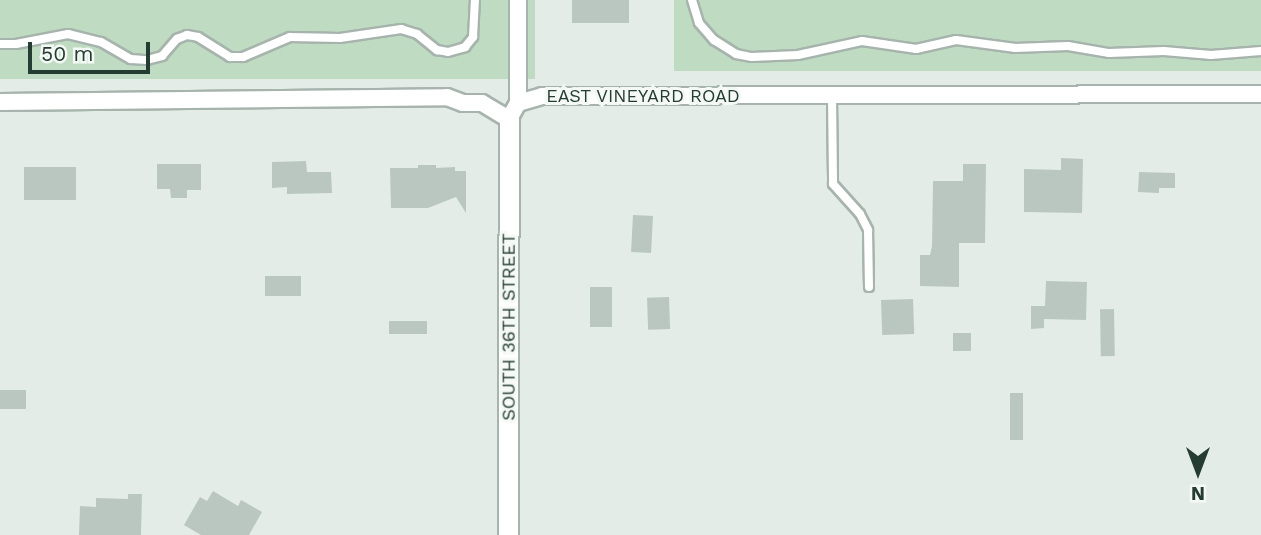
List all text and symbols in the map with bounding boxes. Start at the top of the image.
scale bar [32,28,154,72]
text: 50 m [41,41,93,66]
street label: EAST VINEYARD ROAD [546,85,740,107]
street label: SOUTH 36TH STREET [498,233,520,421]
north arrow [1163,437,1233,507]
text: N [1191,482,1205,505]

